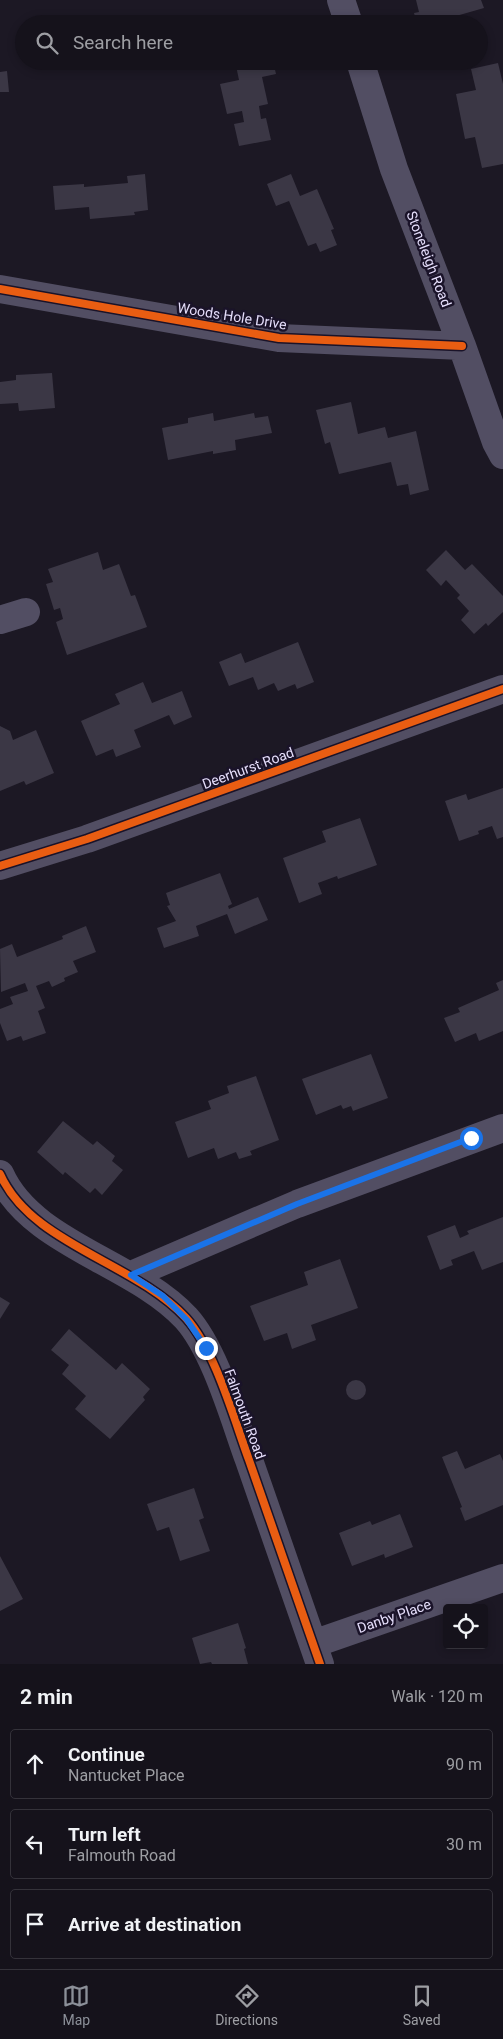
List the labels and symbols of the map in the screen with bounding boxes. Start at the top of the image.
street label: Stoneleigh Road [403,209,455,309]
street label: Woods Hole Drive [176,299,288,333]
street label: Deerhurst Road [200,744,296,792]
route start [460,1127,483,1150]
route end [195,1337,218,1360]
street label: Falmouth Road [221,1367,269,1461]
street label: Danby Place [355,1596,433,1636]

